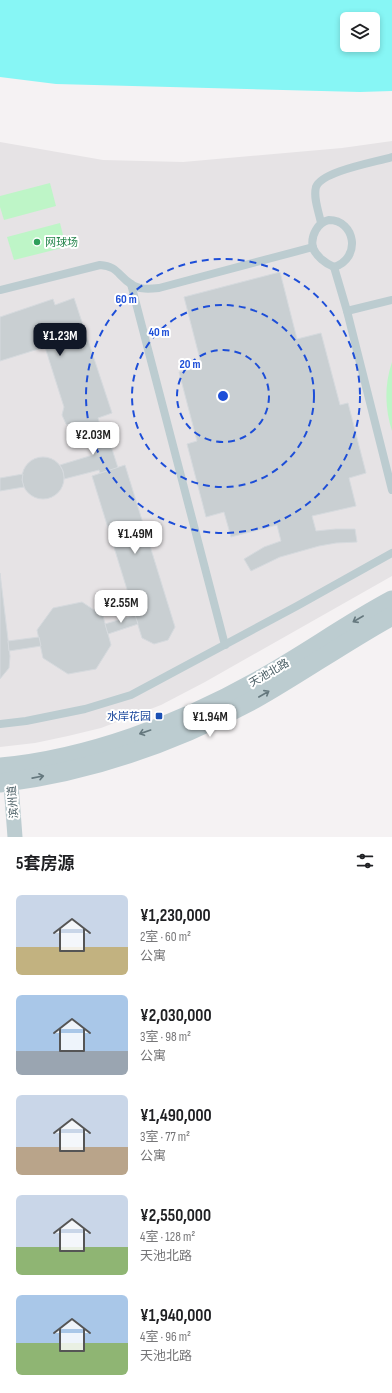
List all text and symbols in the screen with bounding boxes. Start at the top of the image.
map controls [340,12,380,52]
button: layers [340,12,380,52]
place label: 网球场 [45,236,78,249]
marker: 网球场 [32,237,42,247]
text: 60 m [115,292,137,307]
pin: ¥1.23M [27,323,93,357]
text: 40 m [148,325,170,340]
text: ¥1.23M [42,328,78,344]
text: 20 m [180,357,200,372]
centre of rings [216,389,230,403]
pin: ¥2.03M [60,422,126,456]
text: ¥2.03M [75,427,111,443]
pin: ¥1.49M [102,521,168,555]
text: ¥1.49M [117,526,153,542]
pin: ¥2.55M [88,590,154,624]
text: ¥2.55M [104,595,138,611]
one-way arrow [352,615,364,623]
street label: 天池北路 [247,656,291,690]
one-way arrow [258,689,270,697]
pin: ¥1.94M [177,704,243,738]
text: ¥1.94M [192,709,228,725]
place label: 水岸花园 [107,710,151,723]
marker: 水岸花园 [154,711,164,721]
one-way arrow [139,729,151,737]
one-way arrow [32,773,45,781]
street label: 滨州道 [5,785,21,819]
icon: filters [354,850,376,872]
text: 5套房源 [16,854,74,874]
text: ¥1,230,000 [140,906,211,926]
icon: home [48,911,96,959]
text: 2室 · 60 m² [140,929,191,945]
text: 公寓 [140,948,166,964]
text: ¥2,030,000 [140,1006,212,1026]
icon: home [48,1011,96,1059]
text: 3室 · 98 m² [140,1029,191,1045]
text: 公寓 [140,1048,166,1064]
text: ¥1,490,000 [140,1106,212,1126]
icon: home [48,1111,96,1159]
text: 3室 · 77 m² [140,1129,190,1145]
text: 公寓 [140,1148,166,1164]
text: ¥2,550,000 [140,1206,211,1226]
icon: home [48,1211,96,1259]
text: 4室 · 128 m² [140,1229,195,1245]
text: 天池北路 [140,1248,192,1264]
text: ¥1,940,000 [140,1306,211,1326]
icon: home [48,1311,96,1359]
text: 4室 · 96 m² [140,1329,191,1345]
text: 天池北路 [140,1348,192,1364]

